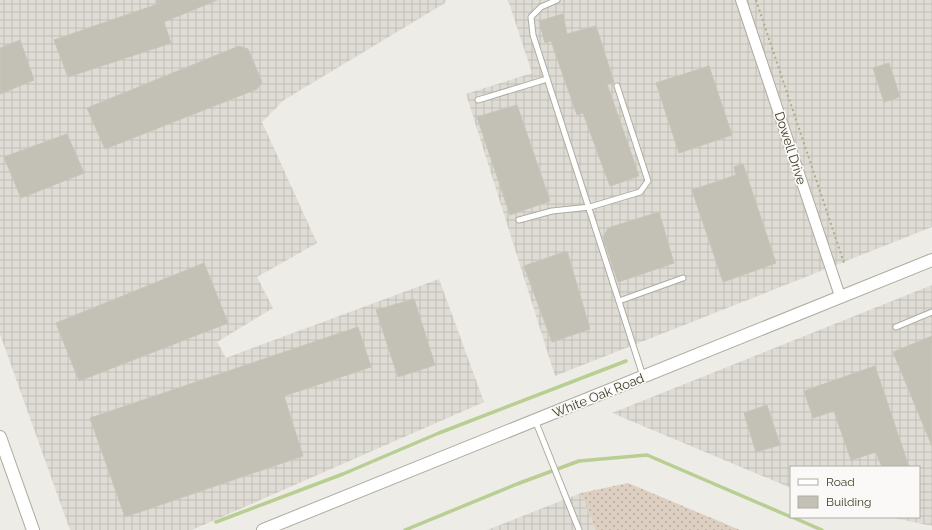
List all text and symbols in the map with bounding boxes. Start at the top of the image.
street label: Dowell Drive [772,110,809,187]
street label: White Oak Road [550,370,646,421]
legend [790,466,920,518]
text: Road [826,475,855,489]
text: Building [826,495,872,509]

